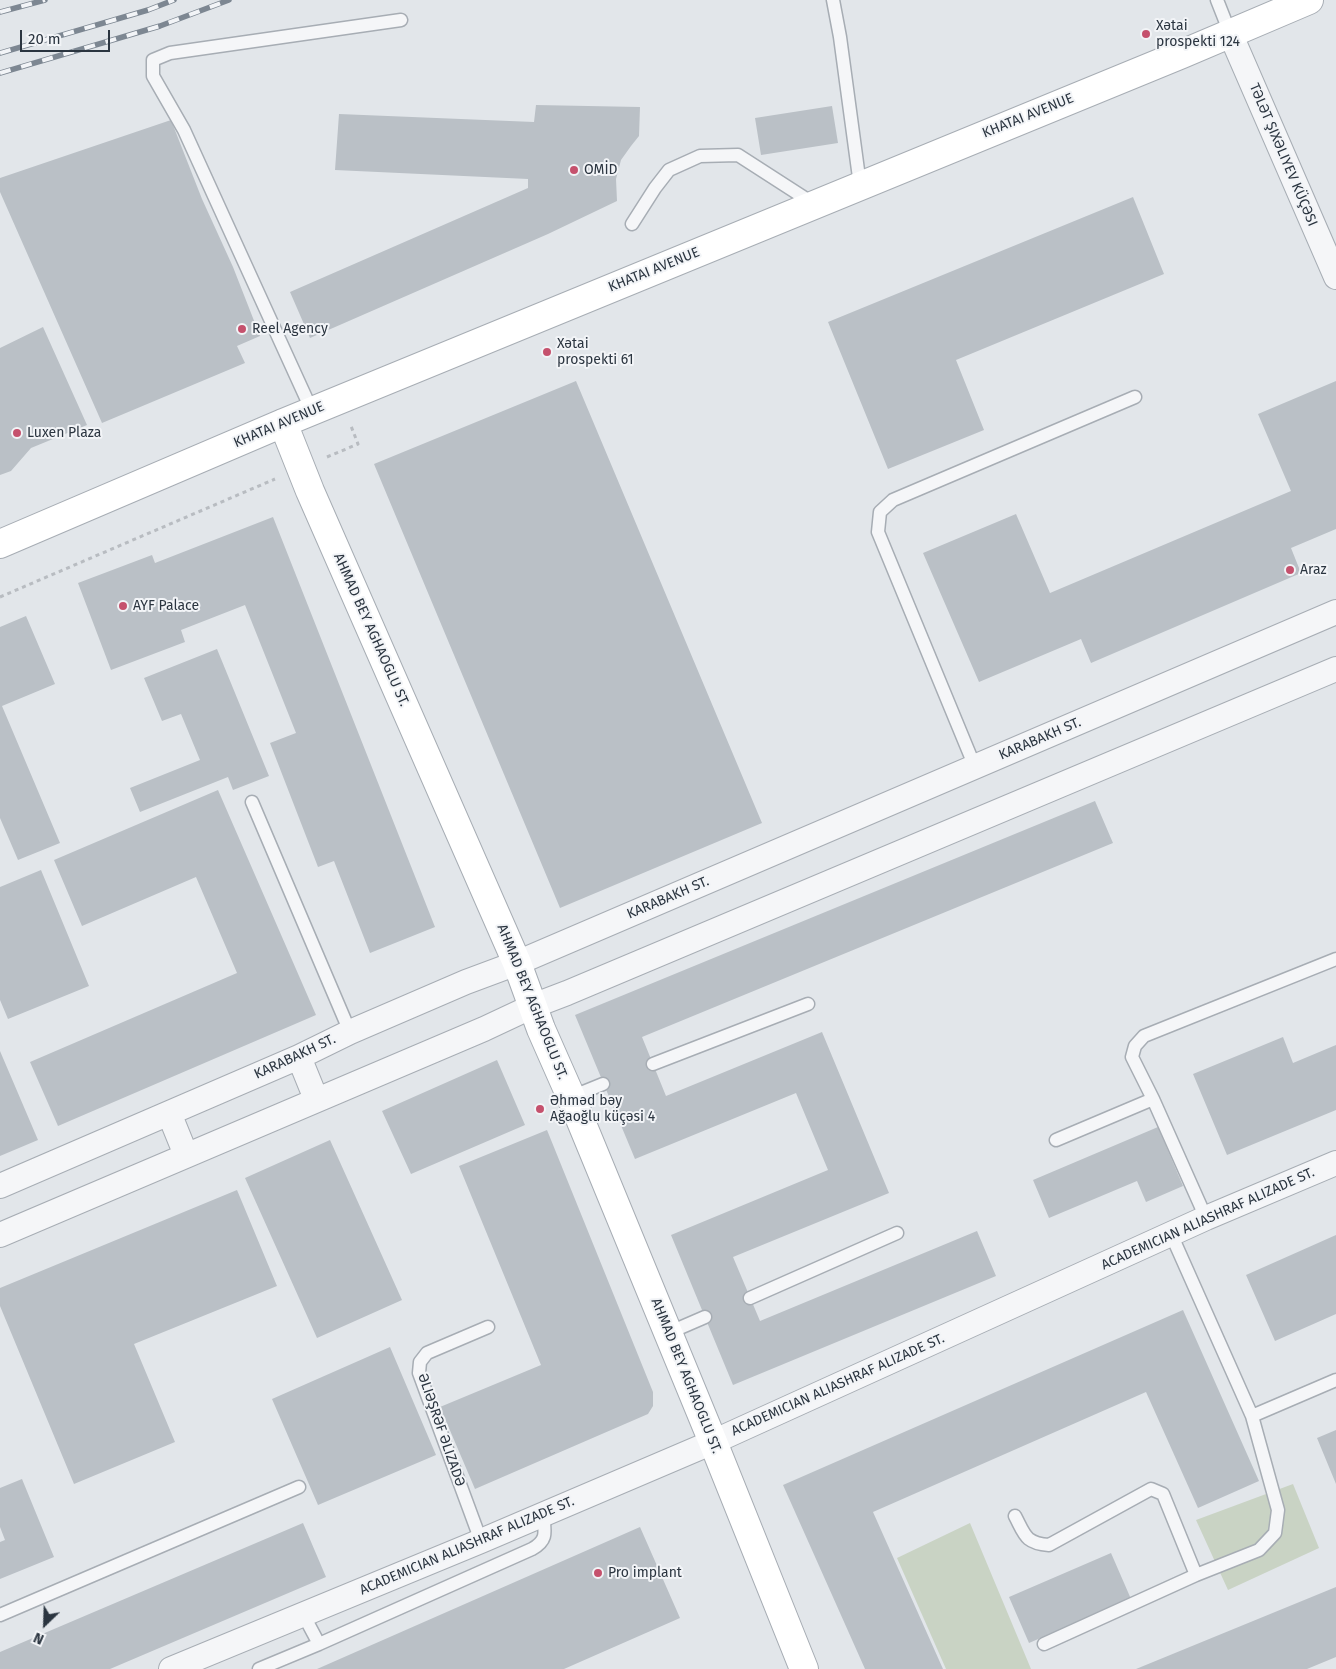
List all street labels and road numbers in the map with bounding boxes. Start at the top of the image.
street label: TƏLƏT ŞIXƏLIYEV KÜÇƏSI [1245,81,1321,229]
street label: KHATAI AVENUE [980,90,1076,142]
street label: KHATAI AVENUE [606,244,702,296]
street label: KHATAI AVENUE [231,398,327,452]
street label: AHMAD BEY AGHAOGLU ST. [330,551,412,709]
street label: KARABAKH ST. [996,714,1084,764]
street label: KARABAKH ST. [624,873,712,923]
street label: AHMAD BEY AGHAOGLU ST. [493,922,571,1082]
street label: KARABAKH ST. [252,1031,338,1083]
street label: ACADEMICIAN ALIASHRAF ALIZADE ST. [1099,1164,1317,1274]
street label: AHMAD BEY AGHAOGLU ST. [647,1296,725,1456]
street label: ACADEMICIAN ALIASHRAF ALIZADE ST. [729,1330,947,1440]
street label: ƏLIƏŞRƏF ƏLIZADƏ [414,1371,468,1489]
street label: ACADEMICIAN ALIASHRAF ALIZADE ST. [357,1493,577,1599]

